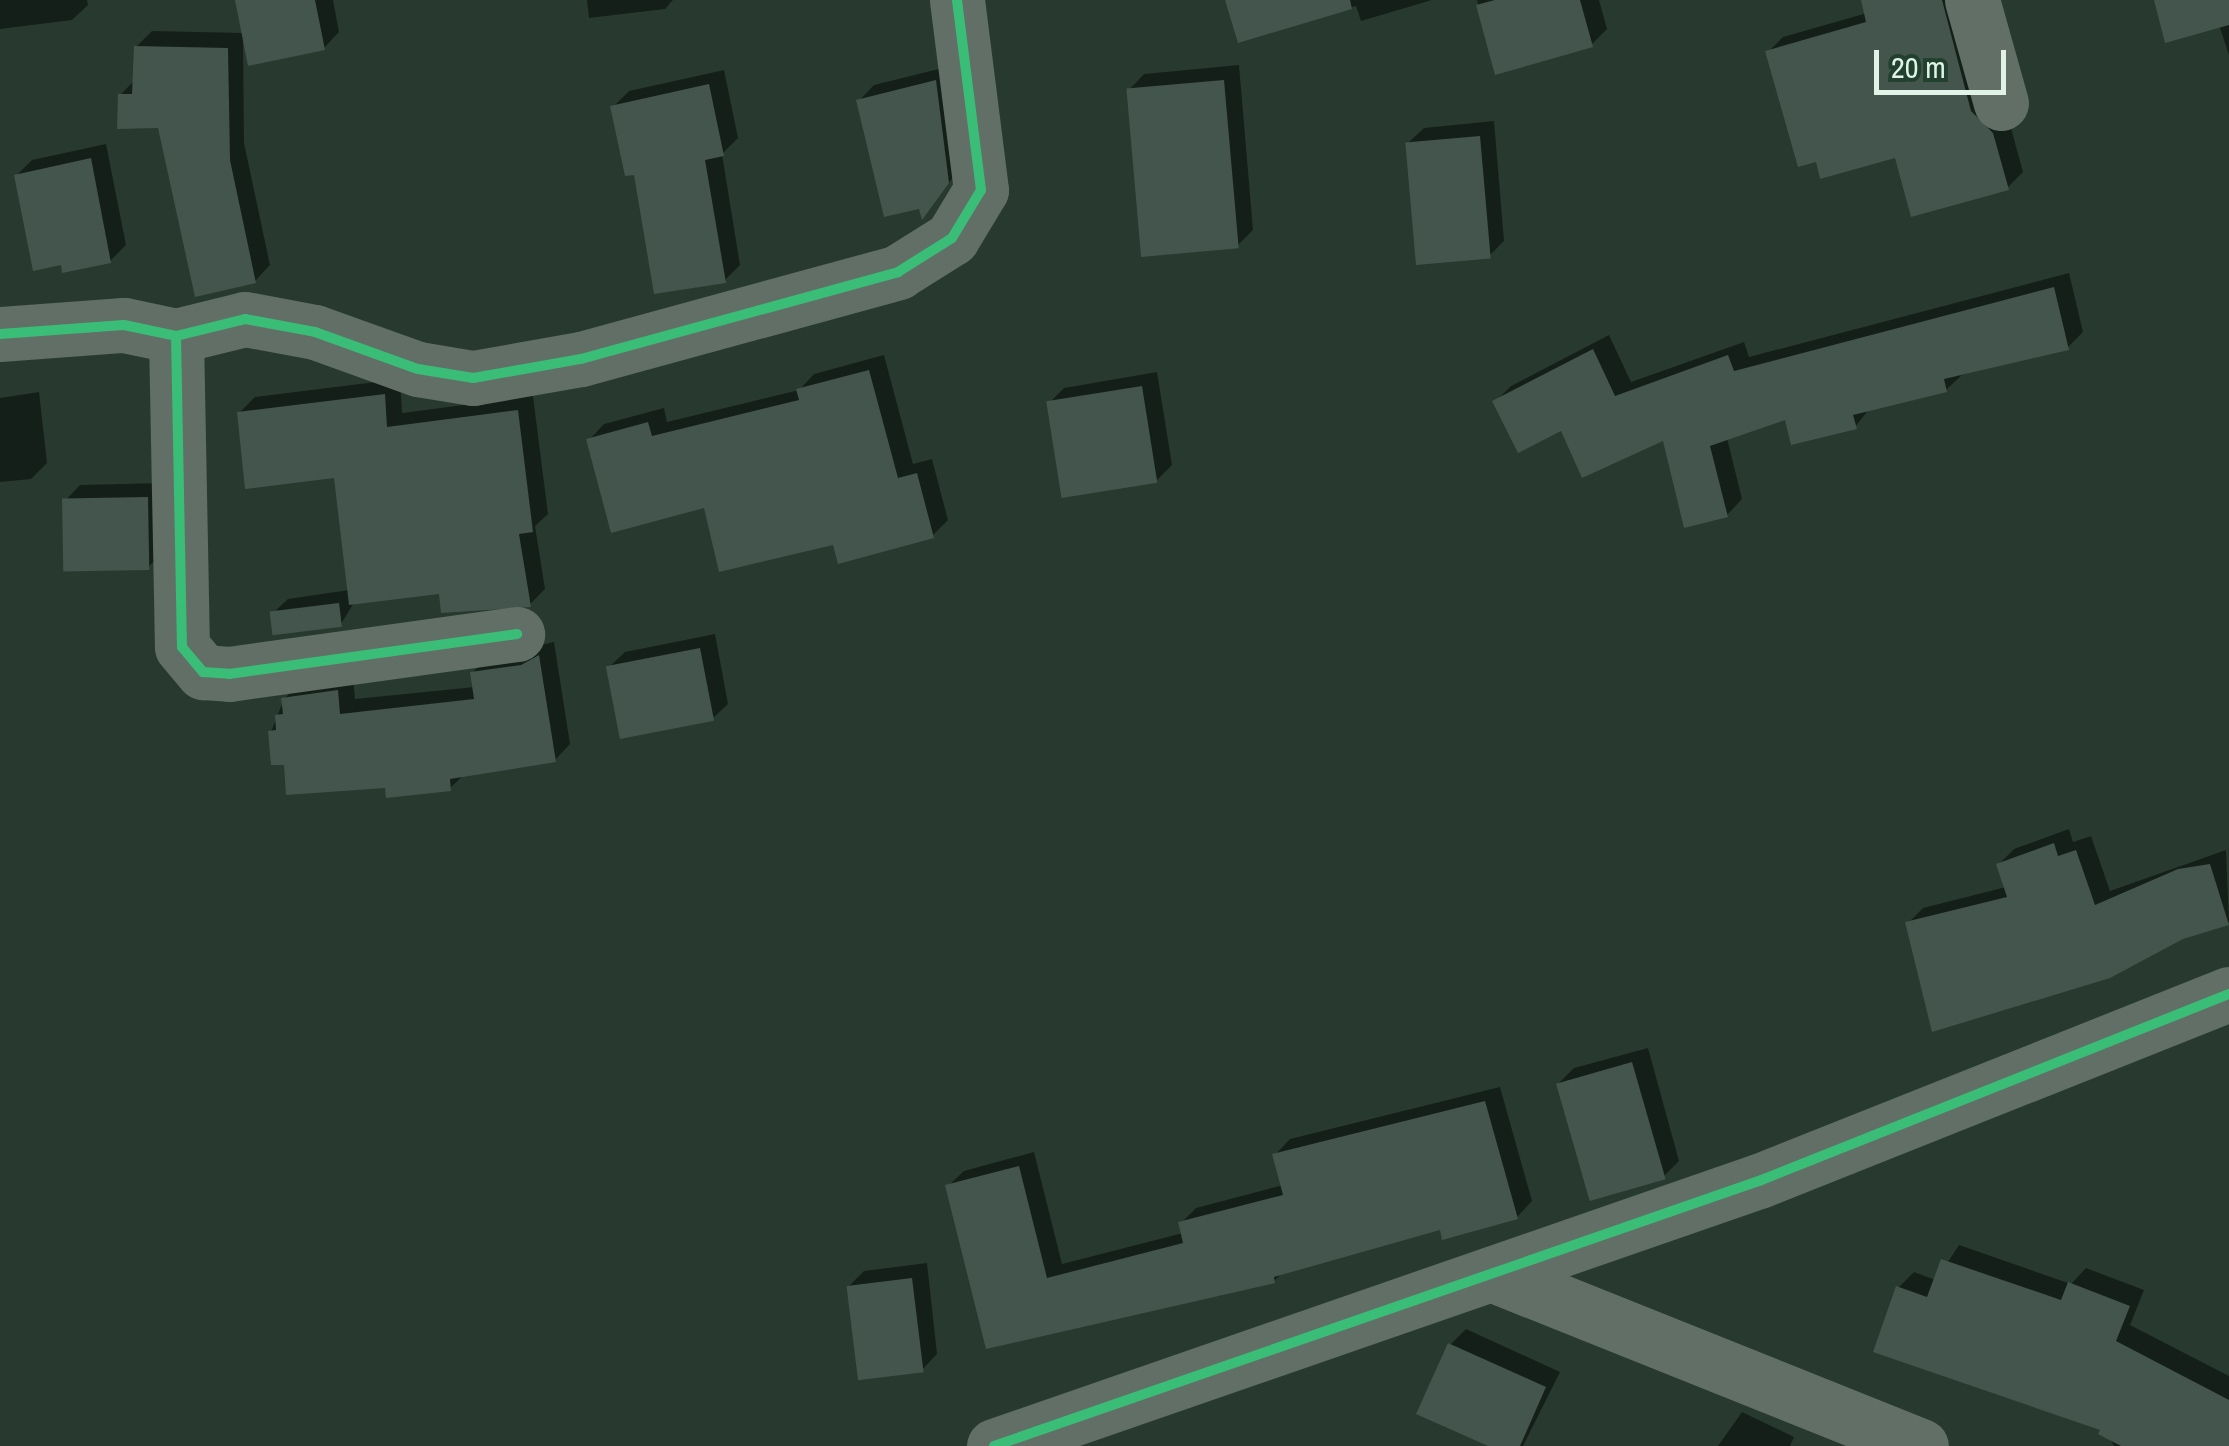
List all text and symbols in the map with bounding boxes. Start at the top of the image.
scale bar [1879,30,2012,92]
text: 20 m [1891,47,1946,87]

